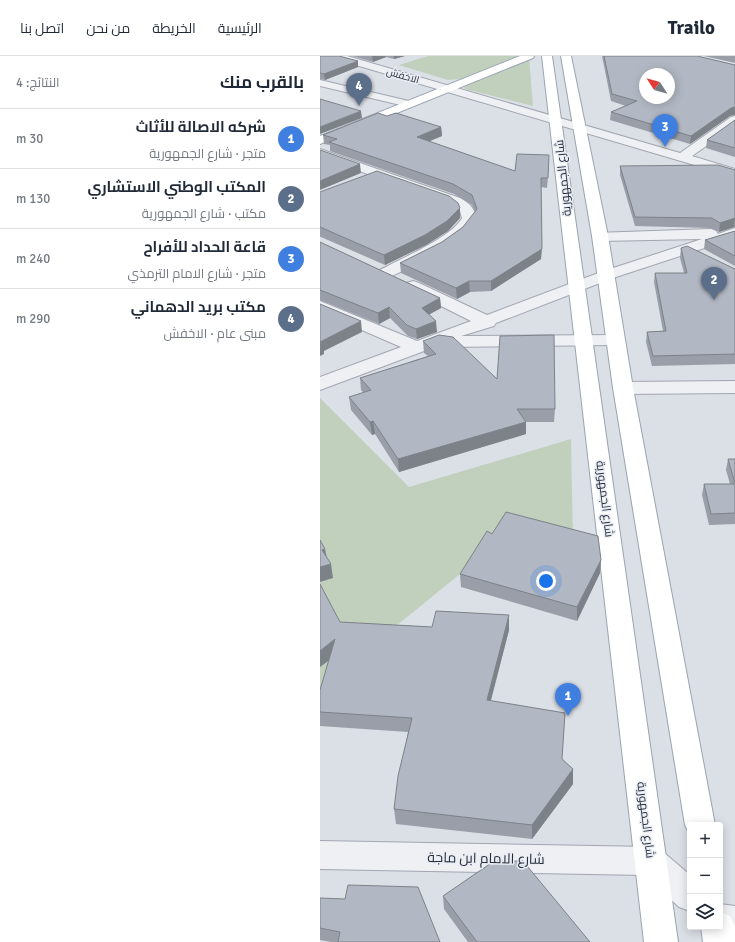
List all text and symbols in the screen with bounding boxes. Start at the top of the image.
text: Trailo [668,16,715,40]
text: اتصل بنا [20,20,64,37]
text: من نحن [86,20,130,37]
text: الخريطة [152,20,196,37]
text: الرئيسية [218,20,262,37]
street label: الاخفش [385,66,421,86]
north arrow [639,68,675,104]
text: بالقرب منك [220,72,304,93]
pin: 4 [346,73,372,106]
text: النتائج: 4 [16,75,60,91]
pin: 3 [652,114,678,147]
text: شركه الاصالة للأثاث [136,118,266,136]
text: 30 m [16,131,43,147]
text: 1 [287,131,295,147]
street label: شارع الجمهورية [552,139,575,217]
text: متجر · شارع الجمهورية [149,146,266,162]
text: المكتب الوطني الاستشاري [87,178,266,196]
text: 130 m [16,191,50,207]
text: 2 [287,191,295,207]
text: مكتب · شارع الجمهورية [142,206,266,222]
text: قاعة الحداد للأفراح [143,238,266,256]
text: 240 m [16,251,50,267]
text: 3 [287,251,295,267]
text: متجر · شارع الامام الترمذي [128,266,266,282]
pin: 2 [701,267,727,300]
text: مكتب بريد الدهماني [131,298,266,316]
text: 290 m [16,311,50,327]
text: 4 [287,311,295,327]
text: مبنى عام · الاخفش [164,326,266,342]
street label: شارع الجمهورية [592,460,617,538]
your location [536,571,556,591]
pin: 1 [555,683,581,716]
street label: شارع الجمهورية [633,781,658,859]
map controls [687,822,723,930]
button: + [687,822,723,858]
street label: شارع الامام ابن ماجة [427,849,545,869]
button: − [687,858,723,894]
button: layers [687,894,723,930]

